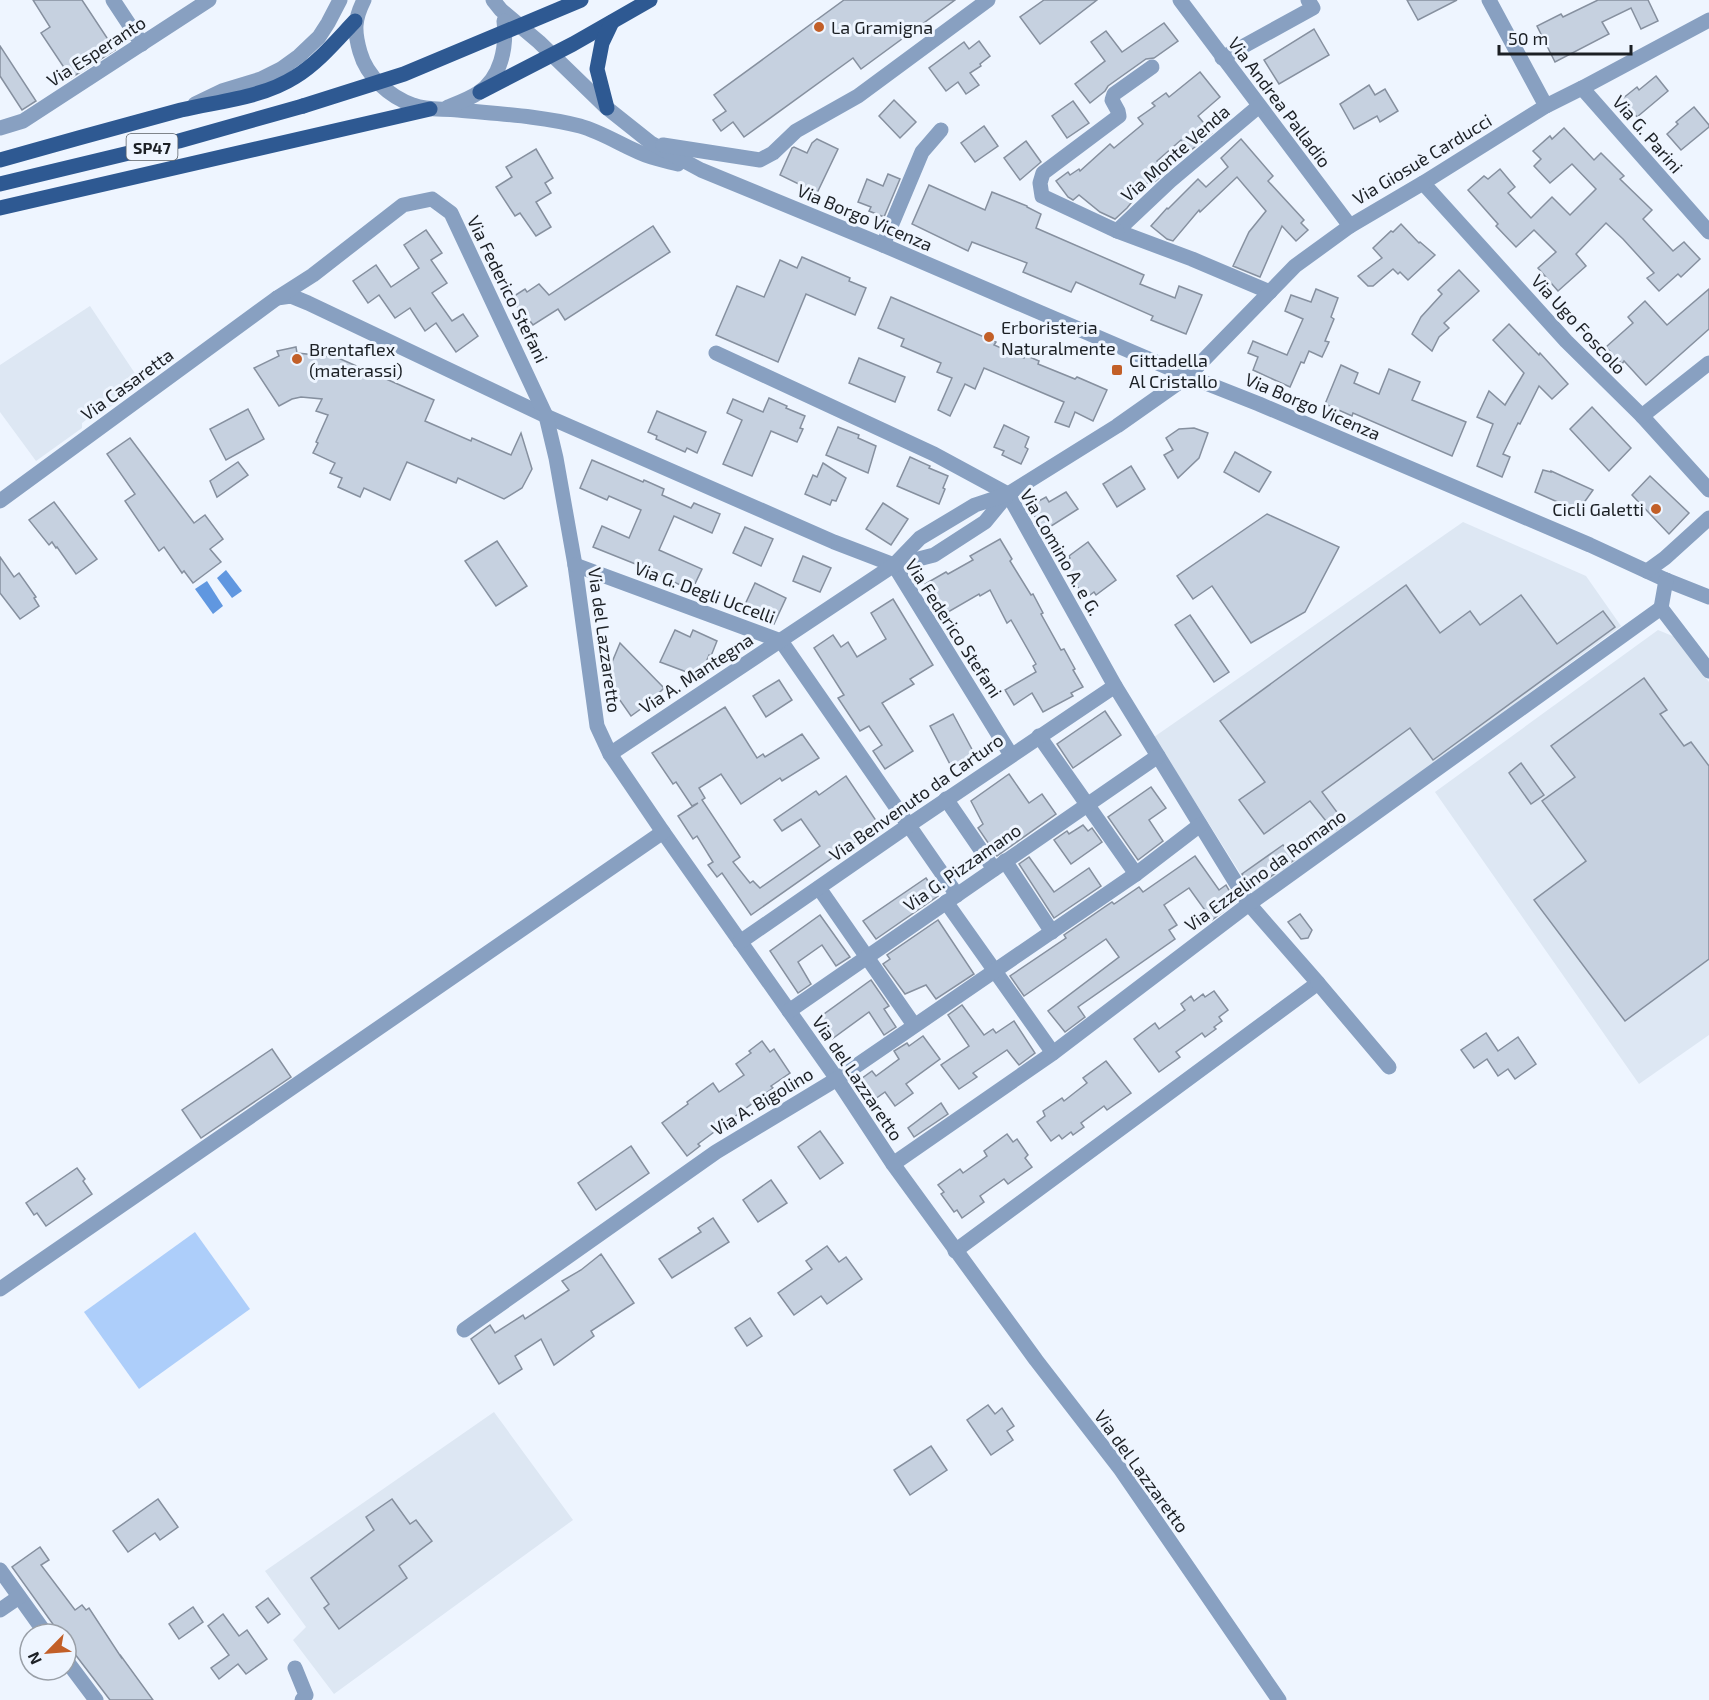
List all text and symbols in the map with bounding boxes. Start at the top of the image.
street label: Via Esperanto [42,11,150,91]
place label: La Gramigna [831,16,933,38]
scale bar [1499,18,1631,56]
marker: La Gramigna [812,20,826,34]
text: 50 m [1508,27,1548,49]
street label: Via Andrea Palladio [1224,33,1336,171]
street label: Via G. Parini [1608,91,1688,177]
street label: Via Monte Venda [1116,100,1234,206]
street label: Via Giosuè Carducci [1349,109,1495,209]
road number: SP47 [126,134,178,160]
street label: Via Borgo Vicenza [794,179,936,255]
street label: Via Federico Stefani [463,212,553,366]
street label: Via Ugo Foscolo [1527,269,1631,379]
place label: Erboristeria Naturalmente [1001,316,1116,359]
marker: Erboristeria Naturalmente [982,330,996,344]
place label: Brentaflex (materassi) [309,338,403,381]
street label: Via Casaretta [77,343,177,425]
place label: Cittadella Al Cristallo [1129,349,1218,392]
marker: Brentaflex (materassi) [290,352,304,366]
marker: Cittadella Al Cristallo [1110,363,1124,377]
street label: Via Borgo Vicenza [1242,368,1384,444]
street label: Via Comino A. e G. [1016,485,1106,619]
place label: Cicli Galetti [1552,498,1644,520]
marker: Cicli Galetti [1649,502,1663,516]
street label: Via Federico Stefani [901,554,1007,702]
street label: Via G. Degli Uccelli [632,556,778,628]
street label: Via del Lazzaretto [584,566,626,714]
street label: Via A. Mantegna [635,628,757,718]
street label: Via Benvenuto da Carturo [825,729,1007,865]
street label: Via Ezzelino da Romano [1180,804,1350,936]
street label: Via G. Pizzamano [899,818,1025,916]
street label: Via del Lazzaretto [808,1011,908,1145]
street label: Via A. Bigolino [707,1062,817,1140]
street label: Via del Lazzaretto [1090,1405,1194,1537]
north arrow [18,1622,78,1682]
text: N [23,1649,45,1668]

